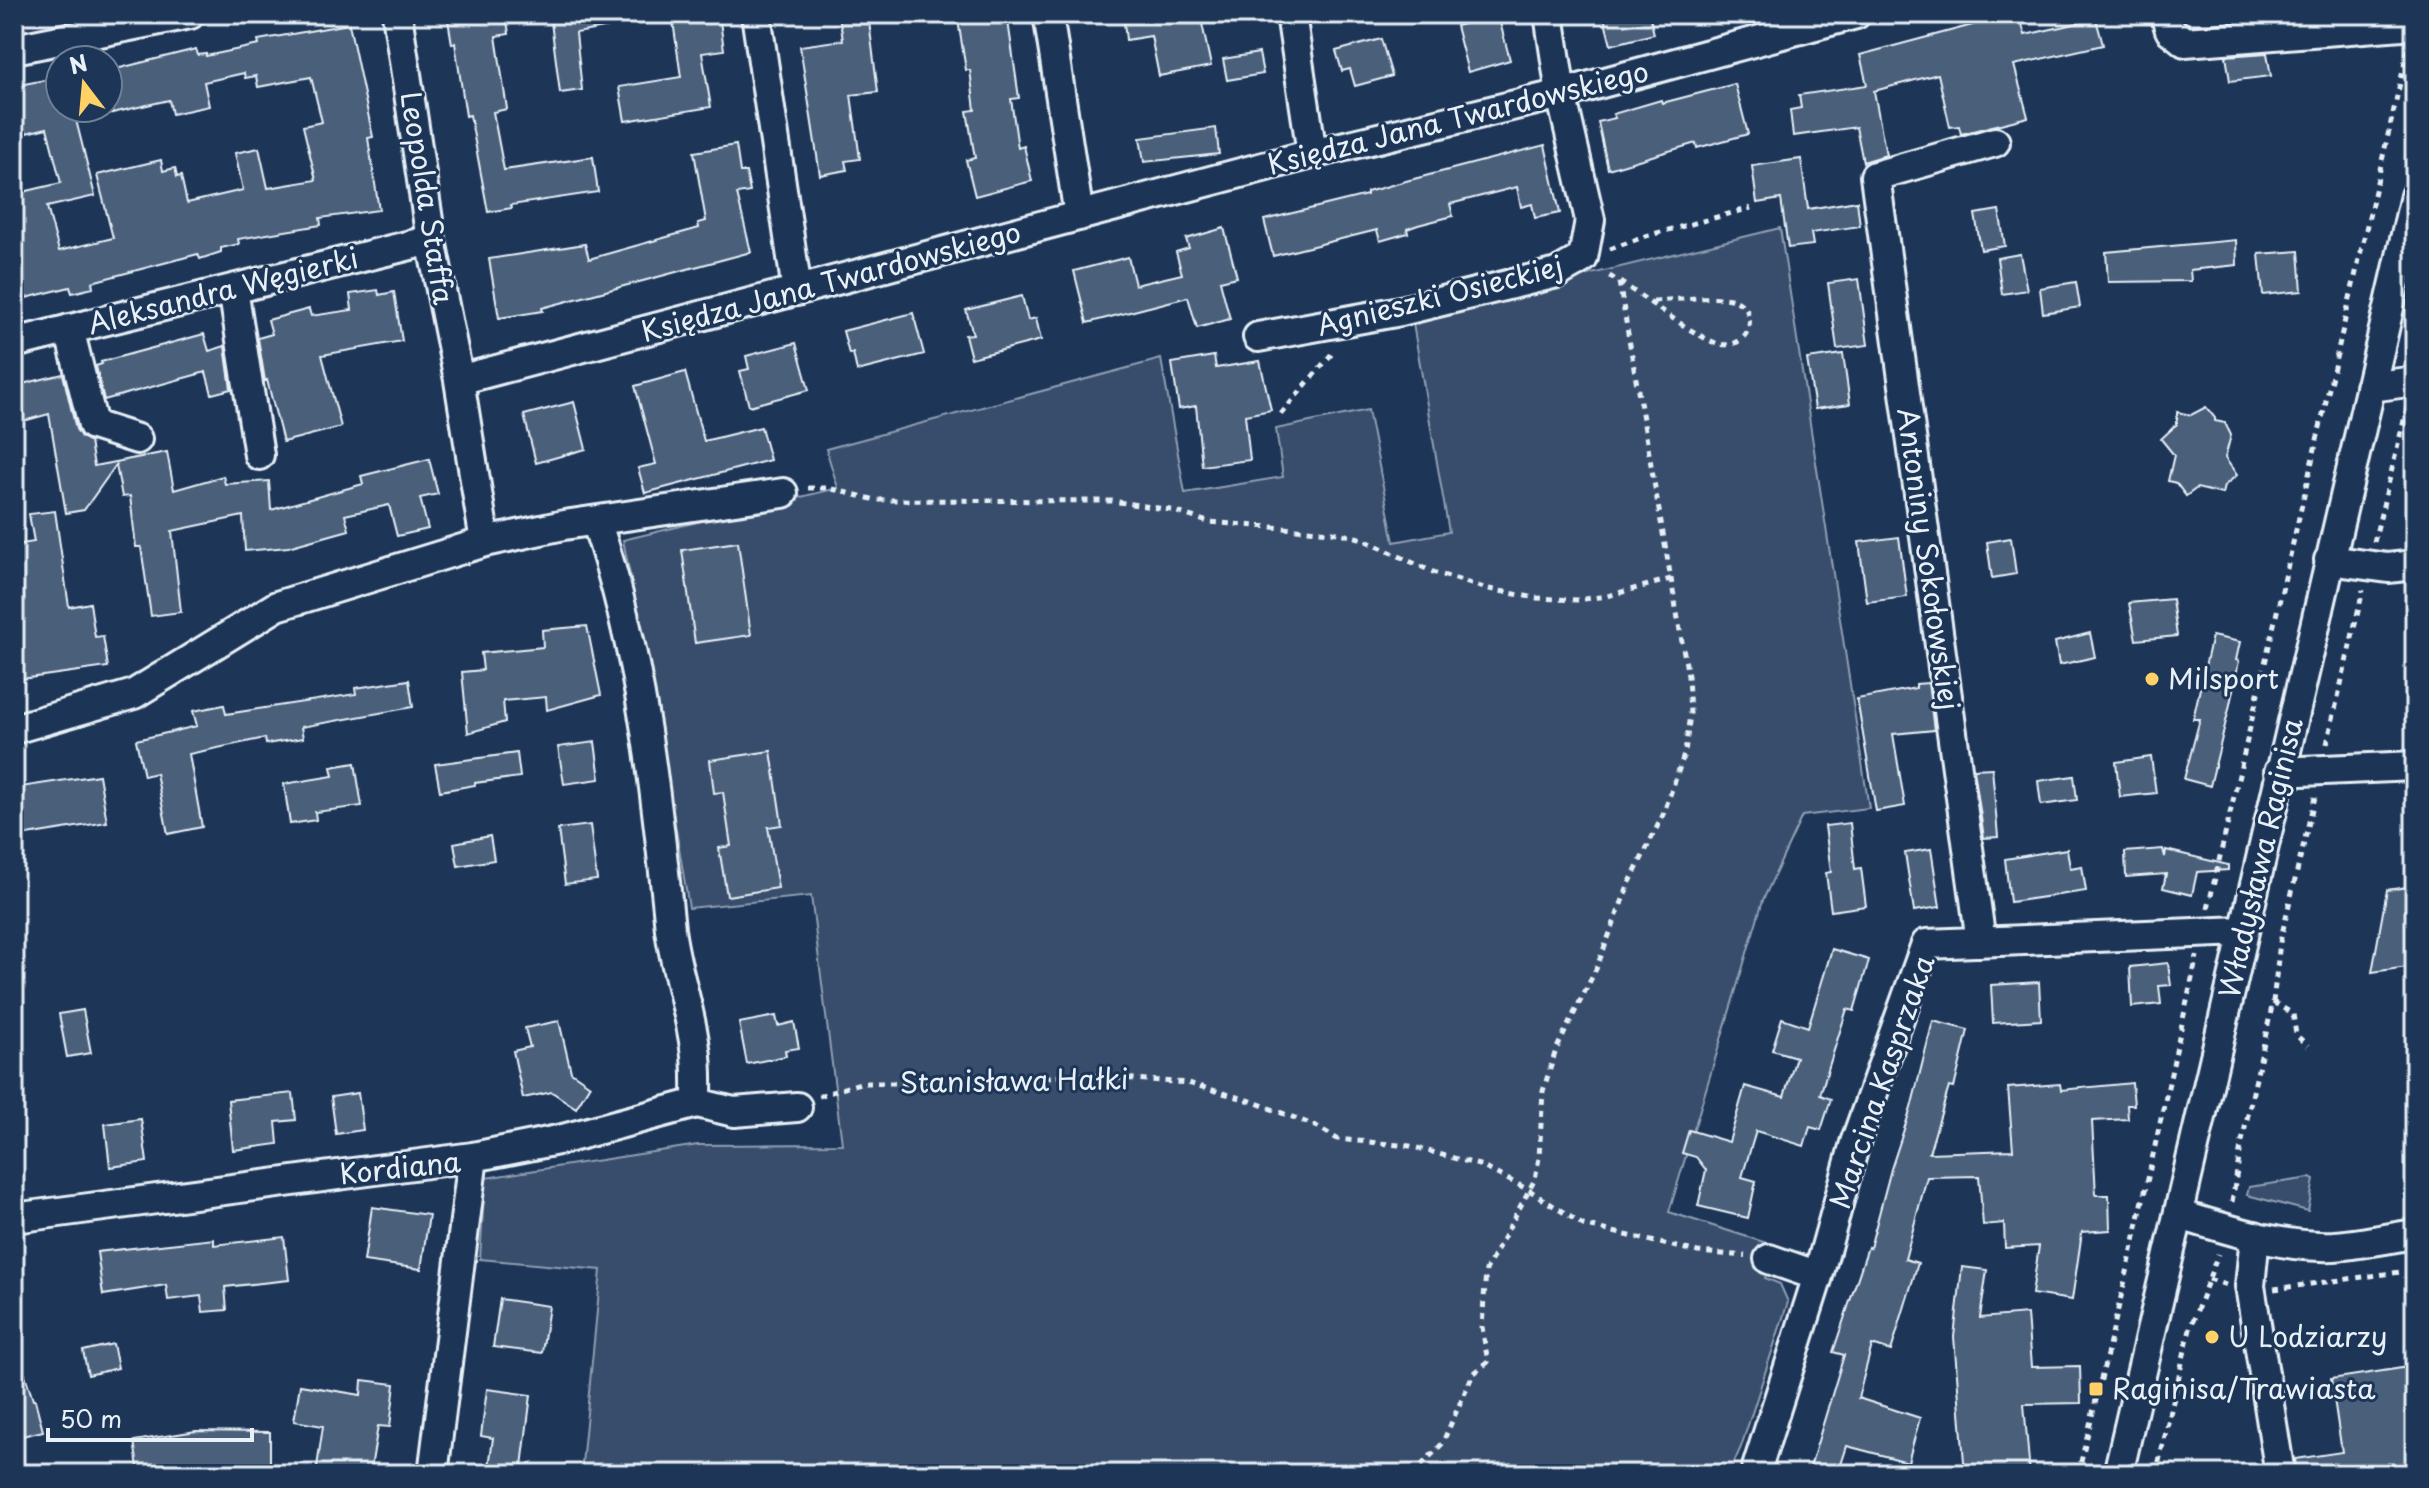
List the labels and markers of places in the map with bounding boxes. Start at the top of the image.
place label: Milsport [2168,656,2279,699]
marker: Milsport [2143,670,2161,688]
place label: U Lodziarzy [2228,1314,2387,1357]
marker: U Lodziarzy [2203,1328,2221,1346]
place label: Raginisa/Trawiasta [2112,1366,2376,1409]
marker: Raginisa/Trawiasta [2087,1380,2105,1398]

